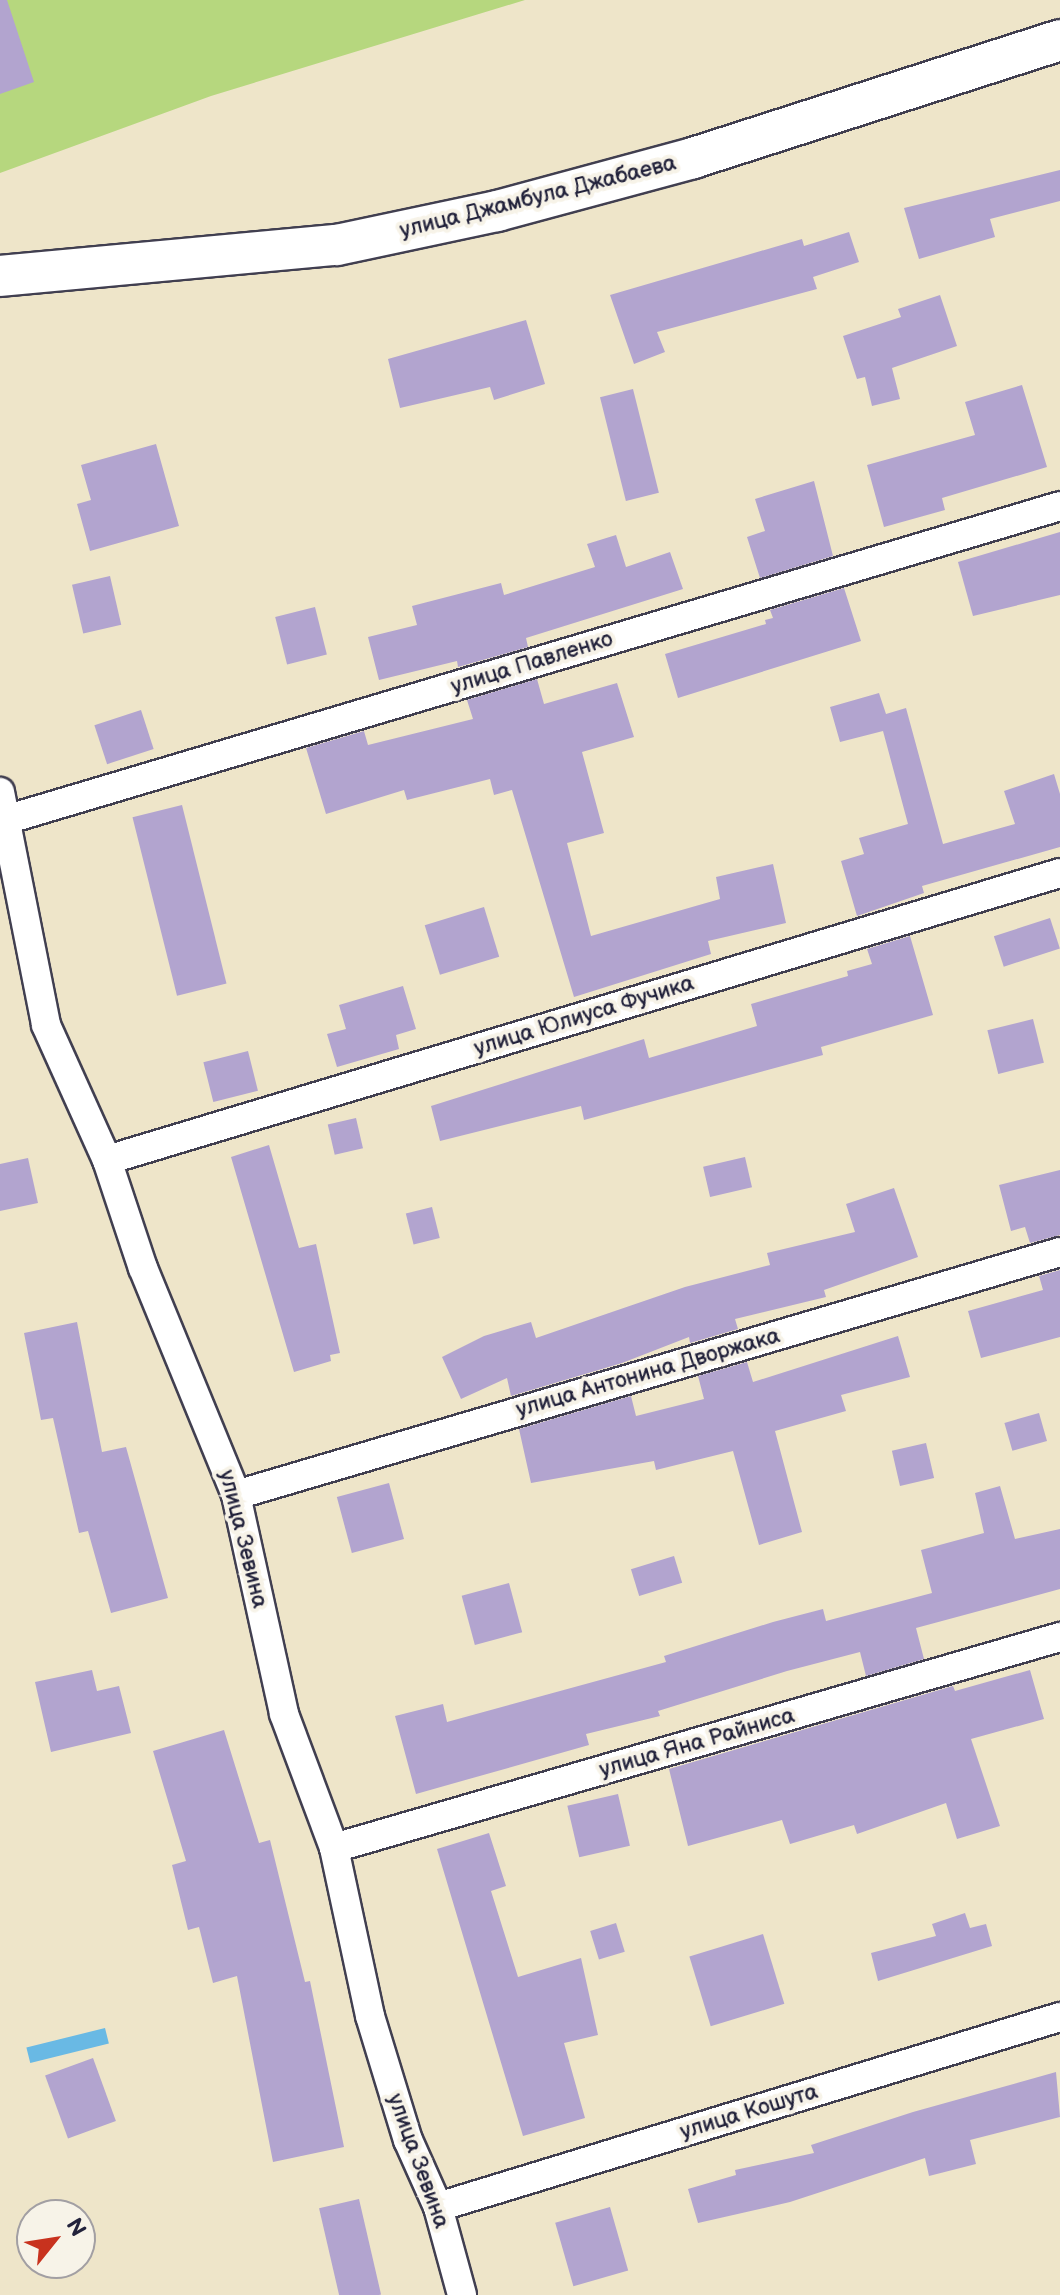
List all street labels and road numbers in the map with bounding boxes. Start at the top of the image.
street label: улица Джамбула Джабаева [397,150,679,244]
street label: улица Павленко [448,626,616,700]
street label: улица Юлиуса Фучика [471,970,697,1062]
street label: улица Антонина Дворжака [513,1323,783,1423]
street label: улица Зевина [213,1467,273,1611]
street label: улица Яна Райниса [596,1703,798,1783]
street label: улица Кошута [677,2079,821,2145]
street label: улица Зевина [381,2090,455,2232]

